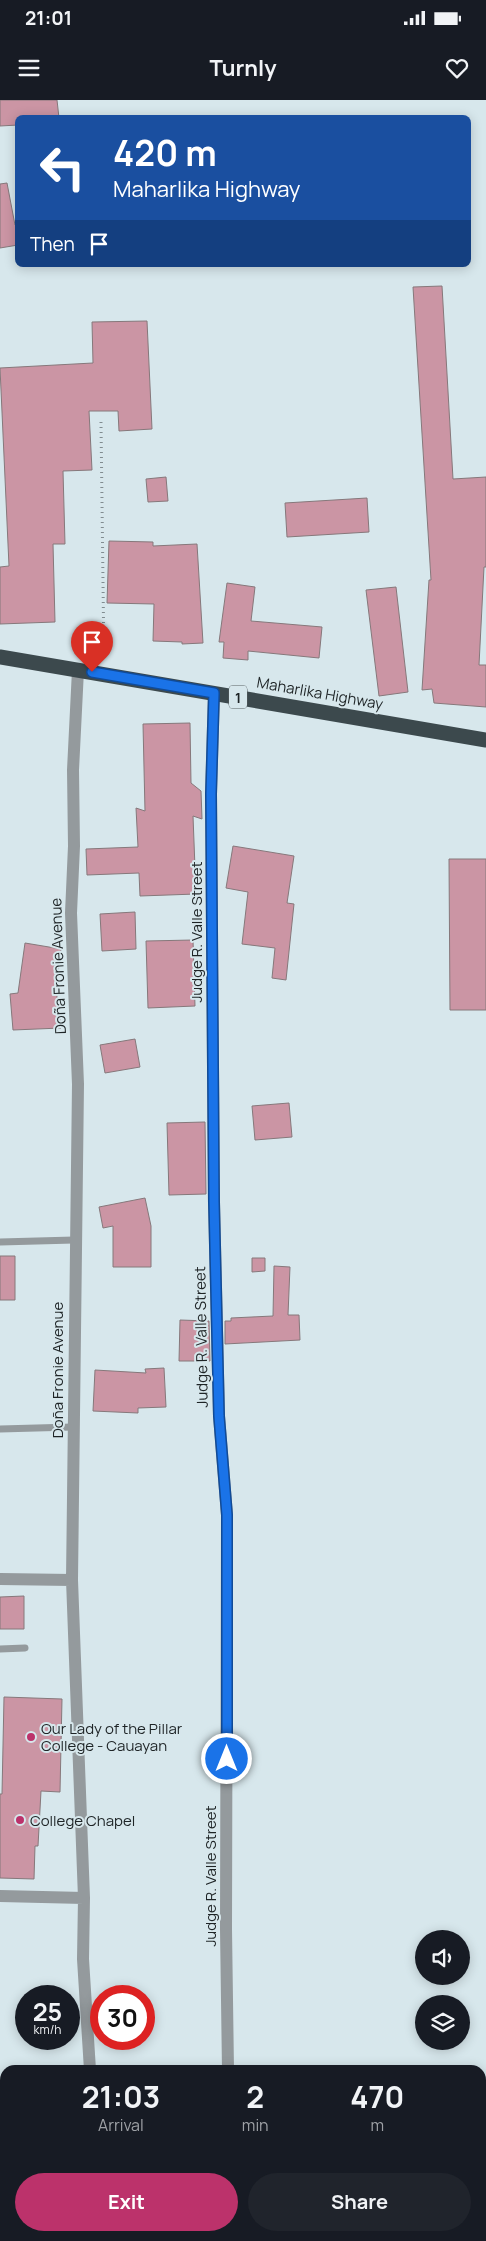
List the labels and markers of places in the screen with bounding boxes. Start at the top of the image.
pin [71,621,113,672]
place label: Our Lady of the Pillar College - Cauayan [41,1718,183,1756]
marker: Our Lady of the Pillar College - Cauayan [25,1731,37,1743]
place label: College Chapel [30,1810,135,1831]
marker: College Chapel [14,1814,26,1826]

